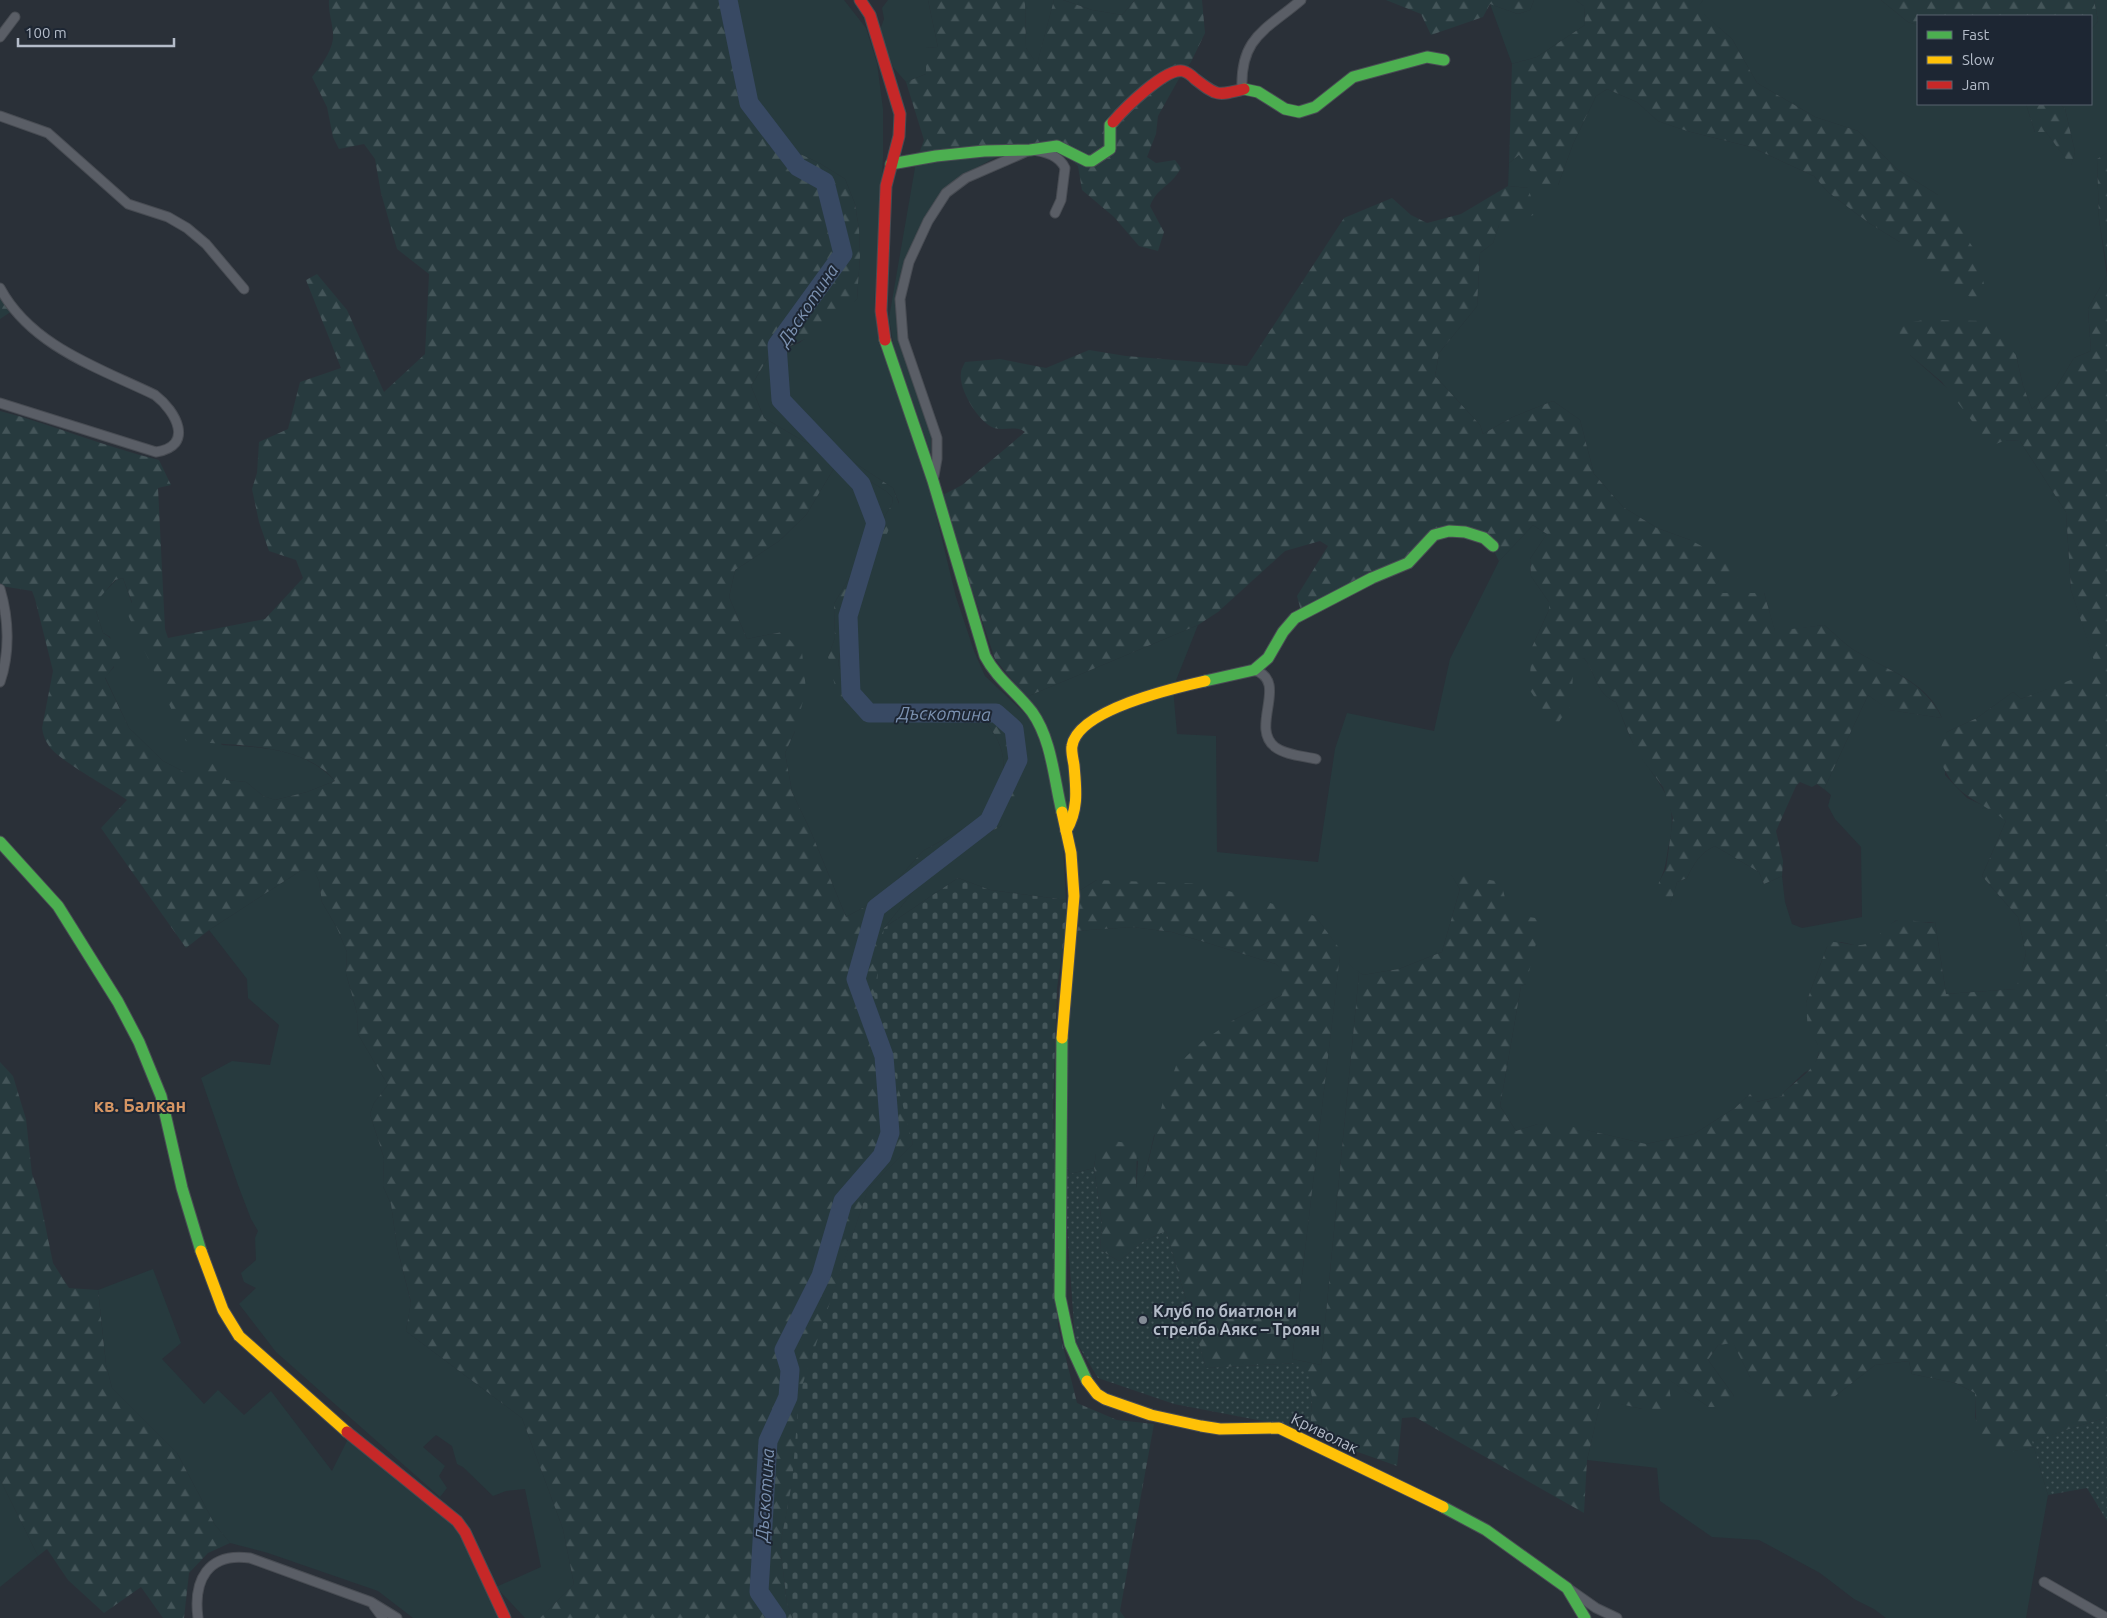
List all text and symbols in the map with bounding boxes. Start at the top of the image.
scale bar [18,15,174,47]
legend [1917,15,2092,105]
text: 100 m [25,24,67,41]
text: Fast [1962,26,1990,43]
text: Slow [1962,51,1995,68]
text: Jam [1962,76,1990,93]
water label: Дъскотина [772,260,842,350]
water label: Дъскотина [895,702,991,724]
district label: кв. Балкан [94,1095,186,1115]
place label: Клуб по биатлон и стрелба Аякс – Троян [1153,1302,1320,1338]
marker: Клуб по биатлон и стрелба Аякс – Троян [1137,1314,1149,1326]
street label: Криволак [1288,1409,1362,1457]
water label: Дъскотина [751,1447,777,1544]

